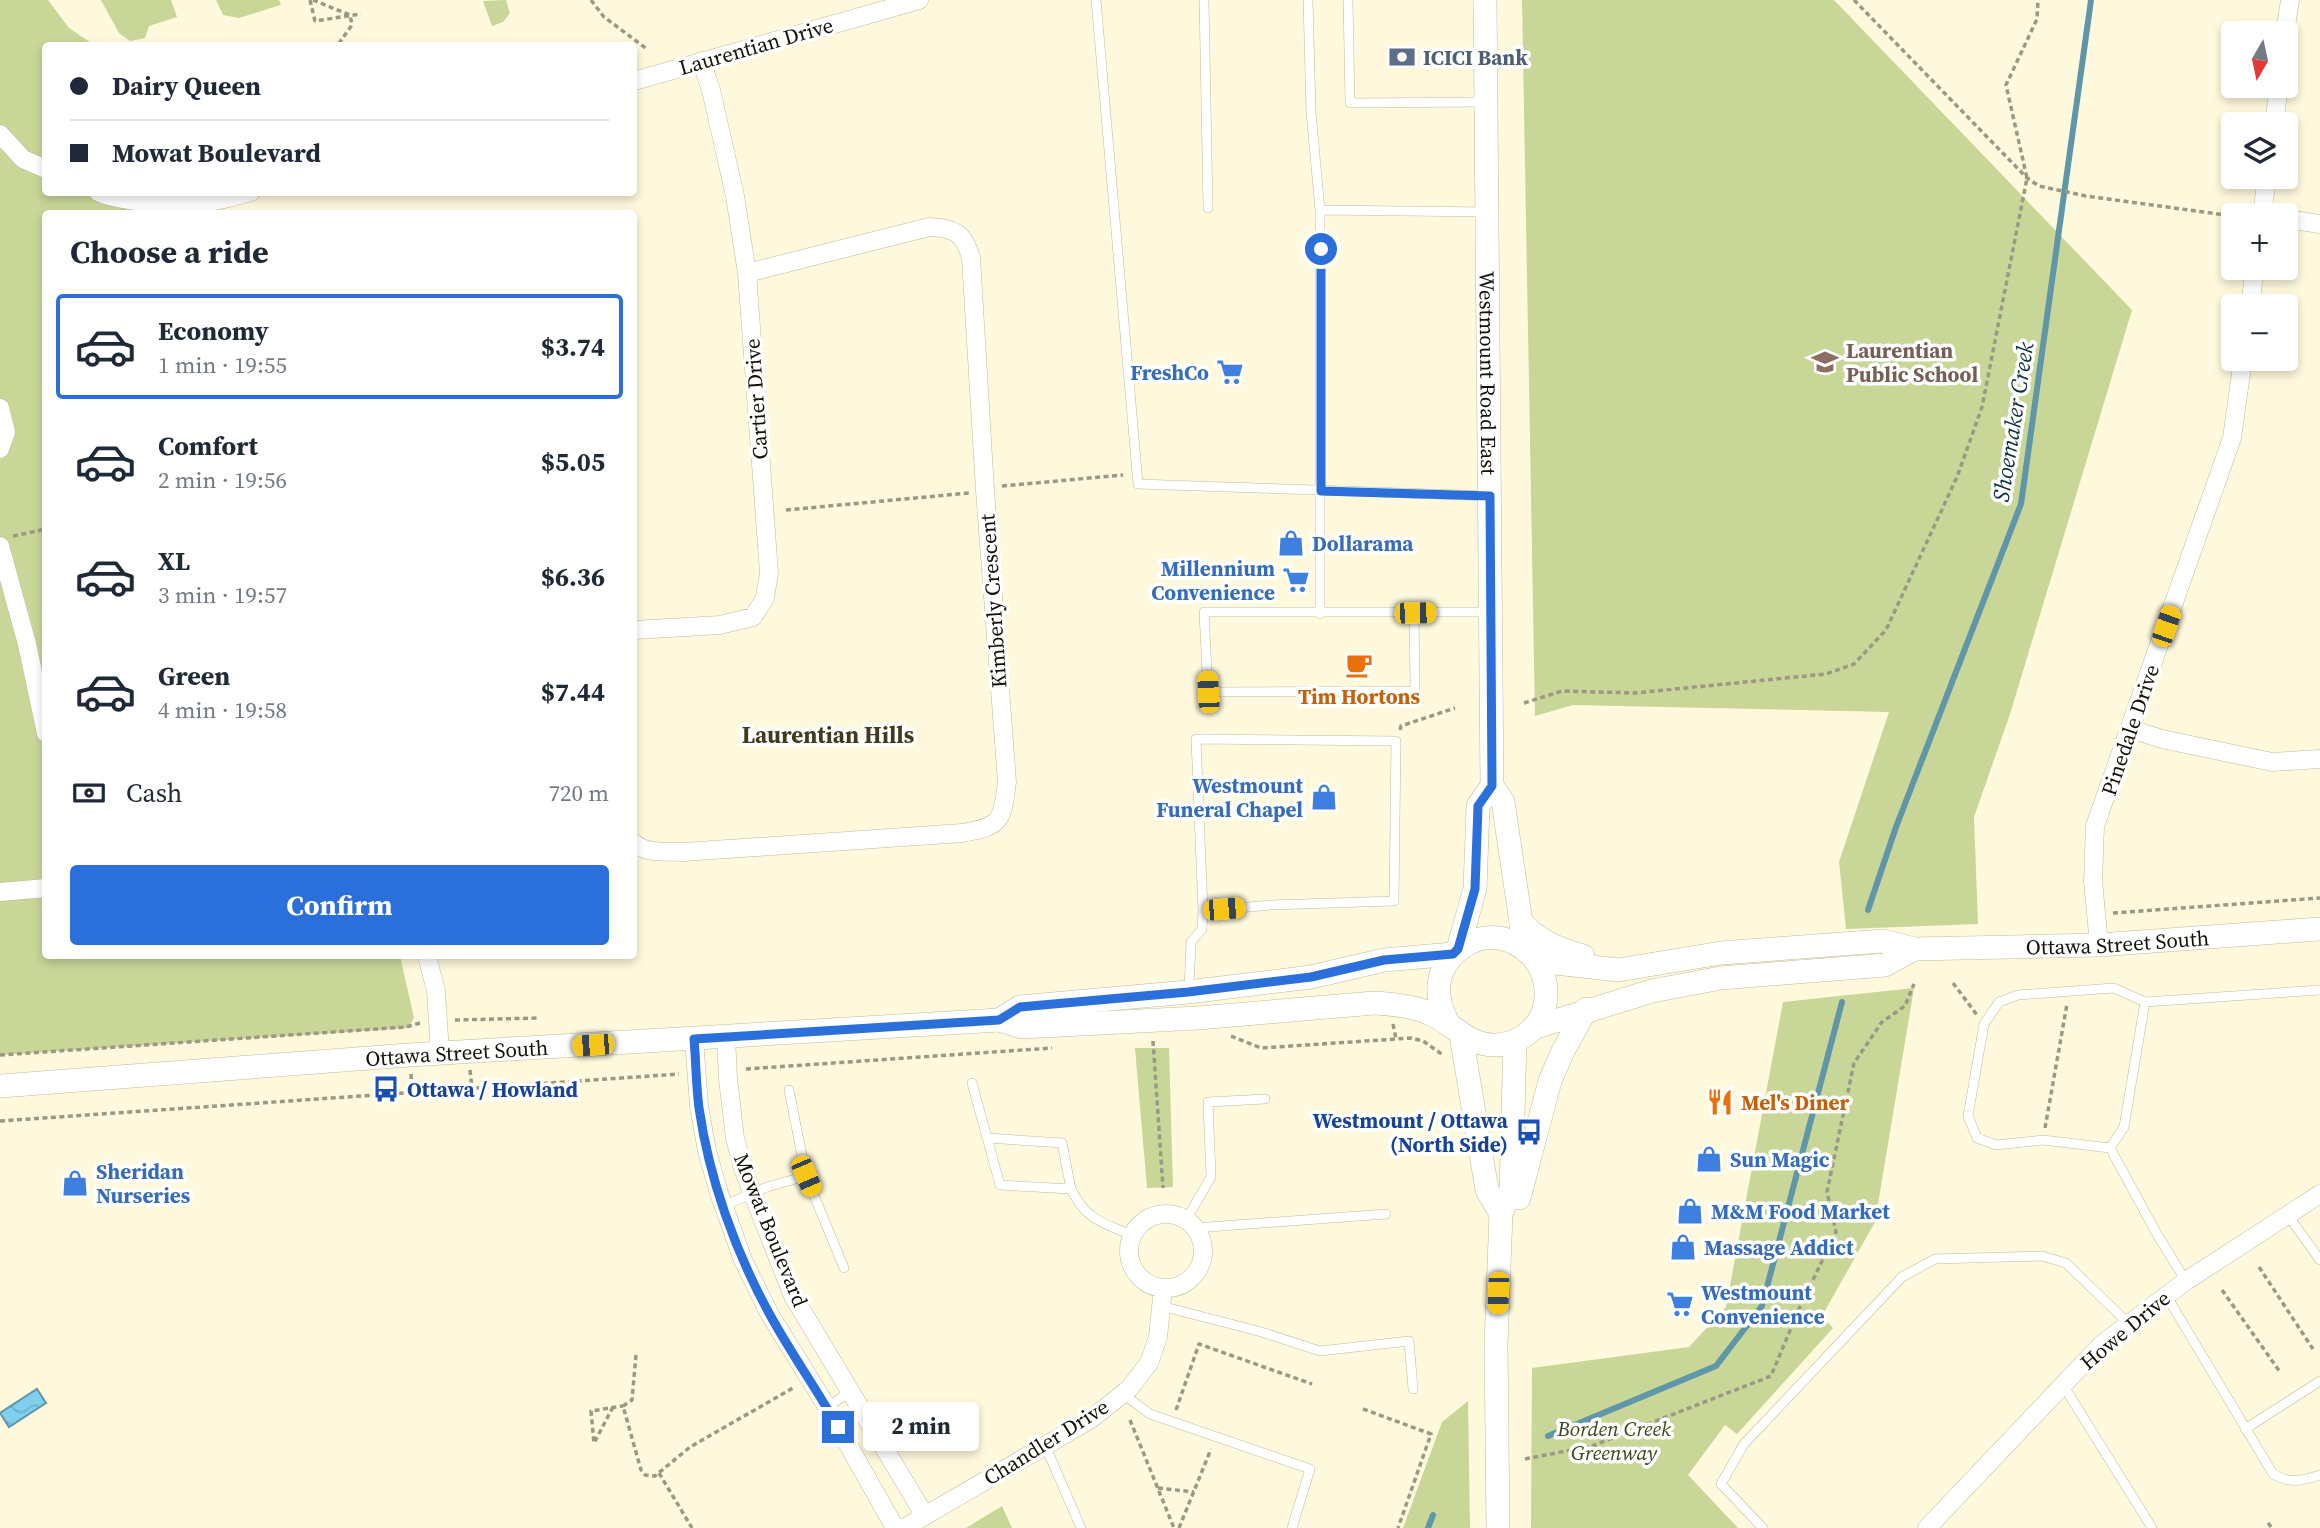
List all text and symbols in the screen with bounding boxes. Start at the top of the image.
street label: Laurentian Drive [675,10,837,82]
north arrow [2221,21,2298,98]
map controls [2221,21,2298,371]
bank icon: ICICI Bank [1387,42,1417,72]
place label: ICICI Bank [1423,43,1528,72]
text: Dairy Queen [112,68,261,104]
button: layers [2221,112,2298,189]
text: Mowat Boulevard [112,135,321,171]
button: + [2221,203,2298,280]
text: Choose a ride [70,230,269,274]
route start [1305,233,1337,265]
street label: Westmount Road East [1473,271,1504,475]
button: − [2221,294,2298,371]
text: Economy [158,313,269,349]
icon: car [74,315,137,378]
text: $3.74 [541,329,605,365]
place label: Laurentian Public School [1846,336,1978,389]
street label: Cartier Drive [737,337,775,461]
water label: Shoemaker Creek [1985,340,2041,504]
school or university icon: Laurentian Public School [1810,347,1840,377]
text: 1 min · 19:55 [158,349,287,381]
supermarket icon: FreshCo [1215,357,1245,387]
place label: FreshCo [1130,358,1209,387]
text: Comfort [158,428,258,464]
icon: car [74,430,137,493]
text: $5.05 [541,444,605,480]
text: 2 min · 19:56 [158,464,287,496]
street label: Kimberly Crescent [972,513,1014,689]
shop icon: Dollarama [1276,528,1306,558]
place label: Dollarama [1312,529,1414,558]
text: XL [158,543,190,579]
icon: car [74,545,137,608]
place label: Millennium Convenience [1151,554,1275,607]
text: $6.36 [541,559,605,595]
supermarket icon: Millennium Convenience [1281,565,1311,595]
text: 3 min · 19:57 [158,579,287,611]
car [1394,602,1437,624]
car [2150,603,2183,649]
cafe icon: Tim Hortons [1344,650,1374,680]
text: Green [158,658,230,694]
icon: car [74,660,137,723]
street label: Pinedale Drive [2094,660,2166,800]
car [1197,670,1220,714]
text: $7.44 [541,674,605,710]
place label: Tim Hortons [1298,682,1421,711]
text: 4 min · 19:58 [158,694,287,726]
district label: Laurentian Hills [742,719,914,751]
place label: Westmount Funeral Chapel [1156,771,1303,824]
icon: cash [70,774,108,812]
text: Cash [126,775,182,811]
text: 720 m [548,777,609,809]
shop icon: Westmount Funeral Chapel [1309,782,1339,812]
button: Confirm [70,865,609,945]
car [1203,897,1246,921]
street label: Ottawa Street South [2026,923,2210,961]
street label: Ottawa Street South [364,1032,549,1073]
car [572,1033,615,1057]
bus stop icon: Ottawa / Howland [371,1074,401,1104]
place label: Ottawa / Howland [407,1075,579,1104]
restaurant icon: Mel's Diner [1705,1087,1735,1117]
place label: Mel's Diner [1741,1088,1850,1117]
place label: Westmount / Ottawa (North Side) [1313,1106,1509,1159]
bus stop icon: Westmount / Ottawa (North Side) [1514,1117,1544,1147]
shop icon: Sun Magic [1694,1144,1724,1174]
place label: Sun Magic [1730,1145,1830,1174]
street label: Mowat Boulevard [727,1149,815,1311]
car [789,1153,824,1199]
place label: Sheridan Nurseries [96,1157,191,1210]
shop icon: Sheridan Nurseries [60,1168,90,1198]
shop icon: M&M Food Market [1675,1196,1705,1226]
place label: M&M Food Market [1711,1197,1890,1226]
shop icon: Massage Addict [1668,1232,1698,1262]
place label: Massage Addict [1704,1233,1854,1262]
car [1487,1272,1510,1314]
place label: Westmount Convenience [1701,1278,1825,1331]
street label: Howe Drive [2074,1284,2176,1376]
supermarket icon: Westmount Convenience [1665,1289,1695,1319]
street label: Chandler Drive [978,1392,1114,1492]
callout: 2 min [862,1402,978,1452]
text: 2 min [891,1410,951,1442]
route end [822,1411,854,1443]
park label: Borden Creek Greenway [1556,1414,1671,1467]

